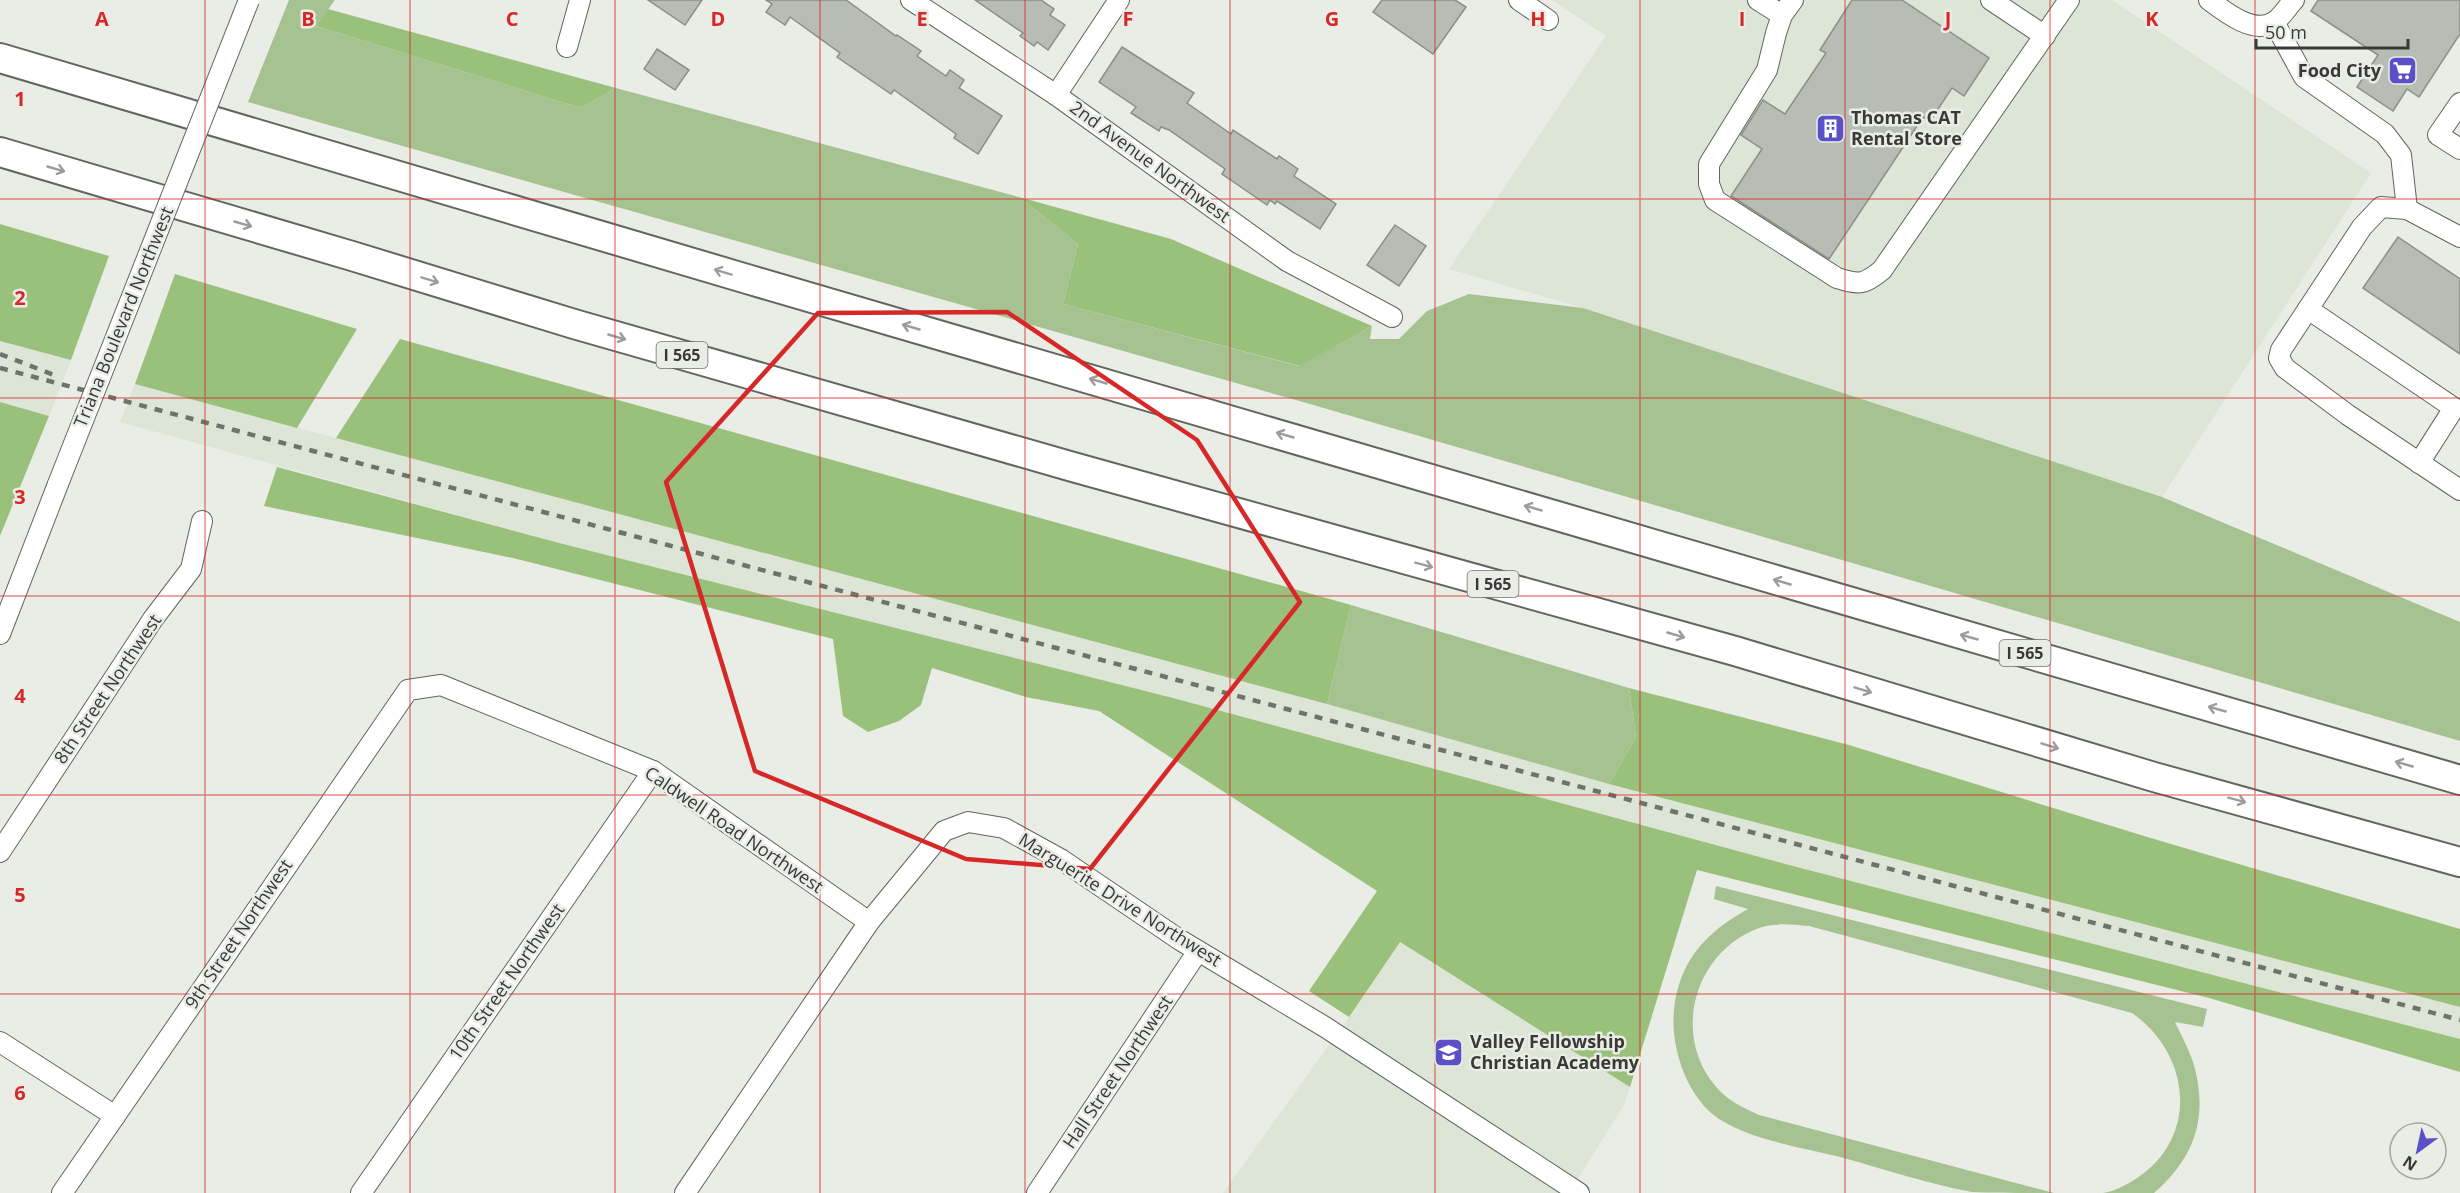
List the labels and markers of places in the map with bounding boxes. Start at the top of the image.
supermarket icon: Food City [2386,55,2418,87]
place label: Food City [2298,58,2382,82]
place label: Thomas CAT Rental Store [1851,105,1962,150]
building icon: Thomas CAT Rental Store [1814,112,1846,144]
place label: Valley Fellowship Christian Academy [1470,1029,1640,1074]
school or university icon: Valley Fellowship Christian Academy [1433,1036,1465,1068]

